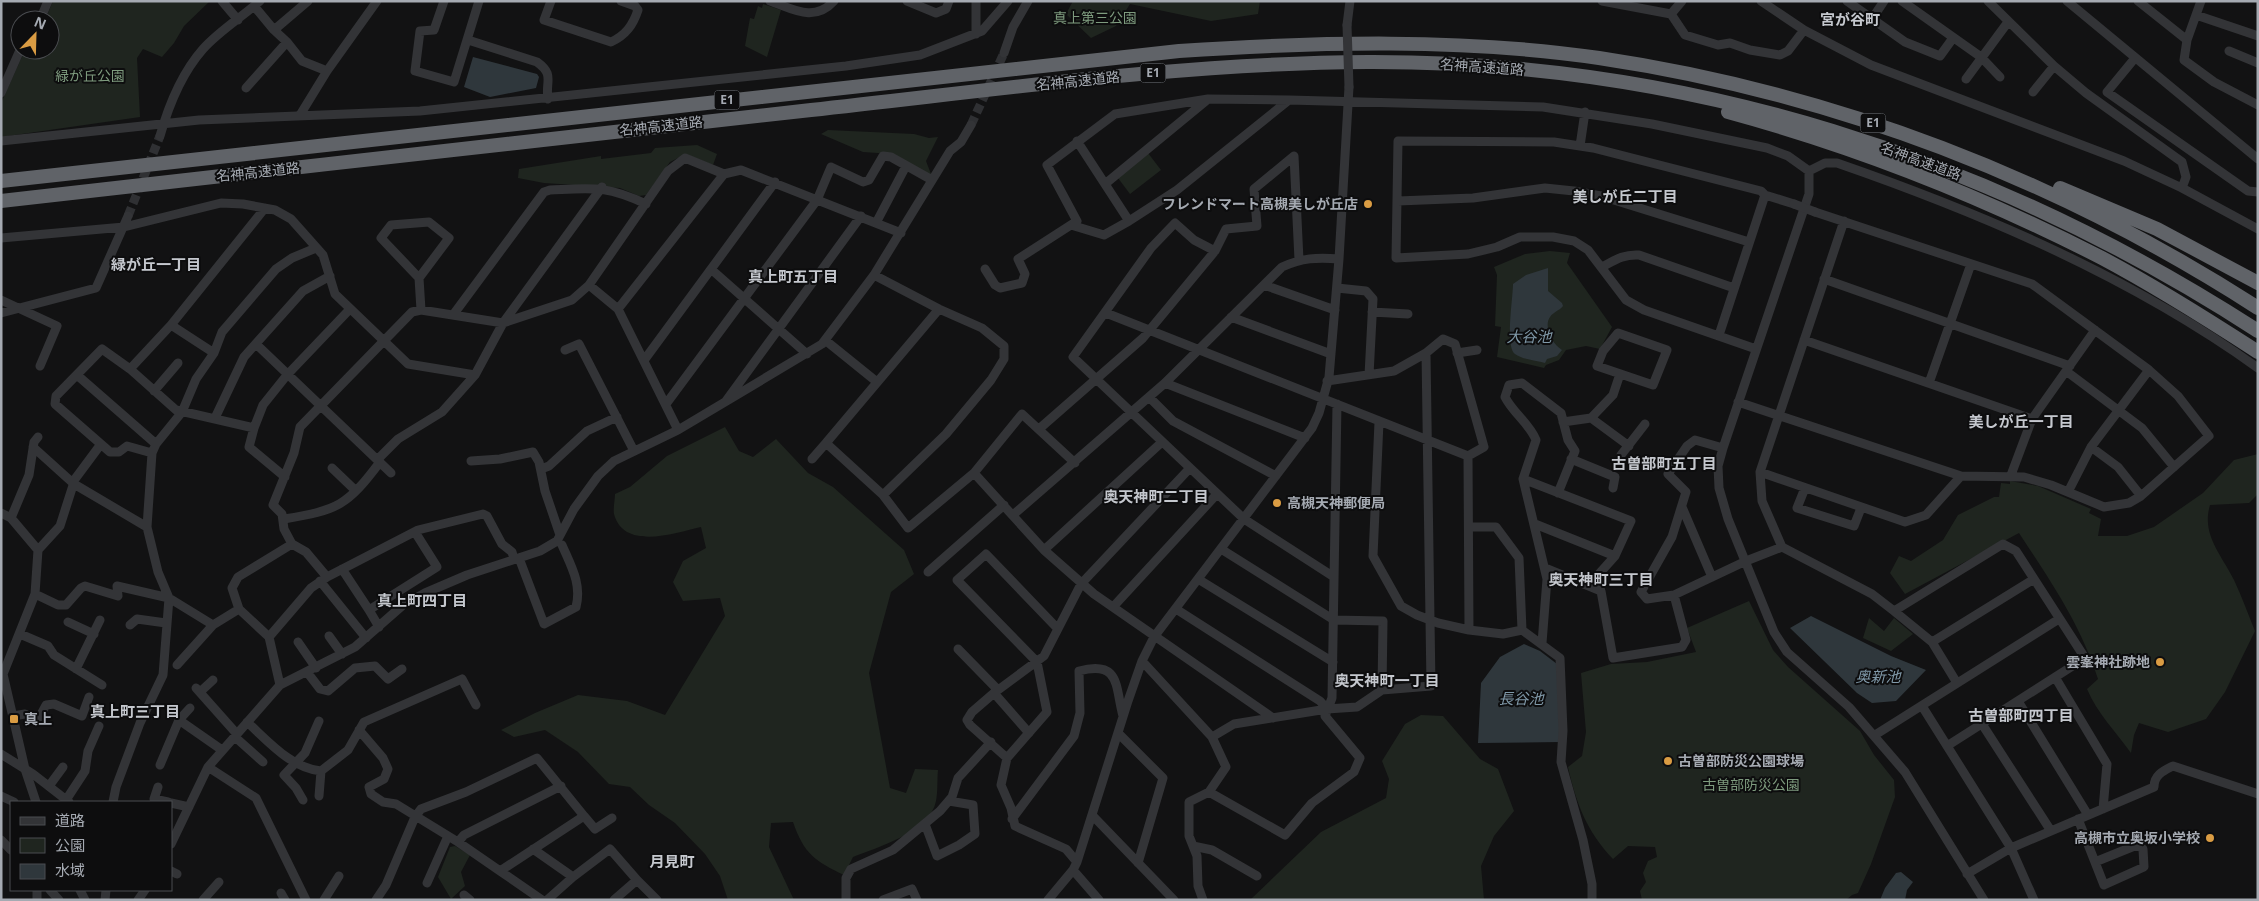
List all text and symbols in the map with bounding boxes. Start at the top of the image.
park label: 真上第三公園 [1053,8,1137,27]
district label: 宮が谷町 [1820,9,1880,29]
north arrow [10,10,60,60]
text: N [31,12,49,34]
street label: 名神高速道路 [1439,54,1525,79]
road number: E1 [1140,64,1166,82]
park label: 緑が丘公園 [55,66,125,85]
street label: 名神高速道路 [1035,67,1121,94]
road number: E1 [714,90,740,110]
street label: 名神高速道路 [618,112,704,139]
road number: E1 [1860,114,1886,132]
street label: 名神高速道路 [1878,137,1964,184]
street label: 名神高速道路 [215,158,301,185]
district label: 美しが丘二丁目 [1572,186,1678,206]
place label: フレンドマート高槻美しが丘店 [1162,194,1358,213]
marker: フレンドマート高槻美しが丘店 [1362,198,1374,210]
district label: 緑が丘一丁目 [111,254,201,274]
district label: 真上町五丁目 [748,266,838,286]
water label: 大谷池 [1506,326,1553,346]
district label: 美しが丘一丁目 [1968,411,2074,431]
district label: 古曽部町五丁目 [1611,453,1717,473]
district label: 奥天神町二丁目 [1103,486,1209,506]
place label: 高槻天神郵便局 [1287,493,1385,512]
marker: 高槻天神郵便局 [1271,497,1283,509]
district label: 奥天神町三丁目 [1548,569,1654,589]
district label: 真上町四丁目 [377,590,467,610]
place label: 雲峯神社跡地 [2066,652,2150,671]
marker: 雲峯神社跡地 [2154,656,2166,668]
water label: 奥新池 [1855,666,1902,686]
district label: 奥天神町一丁目 [1334,670,1440,690]
water label: 長谷池 [1498,688,1545,708]
district label: 真上町三丁目 [90,701,180,721]
district label: 古曽部町四丁目 [1968,705,2074,725]
place label: 真上 [24,709,52,728]
marker: 真上 [8,713,20,725]
place label: 古曽部防災公園球場 [1678,751,1804,770]
marker: 古曽部防災公園球場 [1662,755,1674,767]
park label: 古曽部防災公園 [1702,775,1800,794]
legend [10,801,172,891]
text: 道路 [55,810,85,830]
place label: 高槻市立奥坂小学校 [2074,828,2200,847]
marker: 高槻市立奥坂小学校 [2204,832,2216,844]
text: 公園 [55,835,85,855]
district label: 月見町 [649,851,695,871]
text: 水域 [55,860,85,880]

